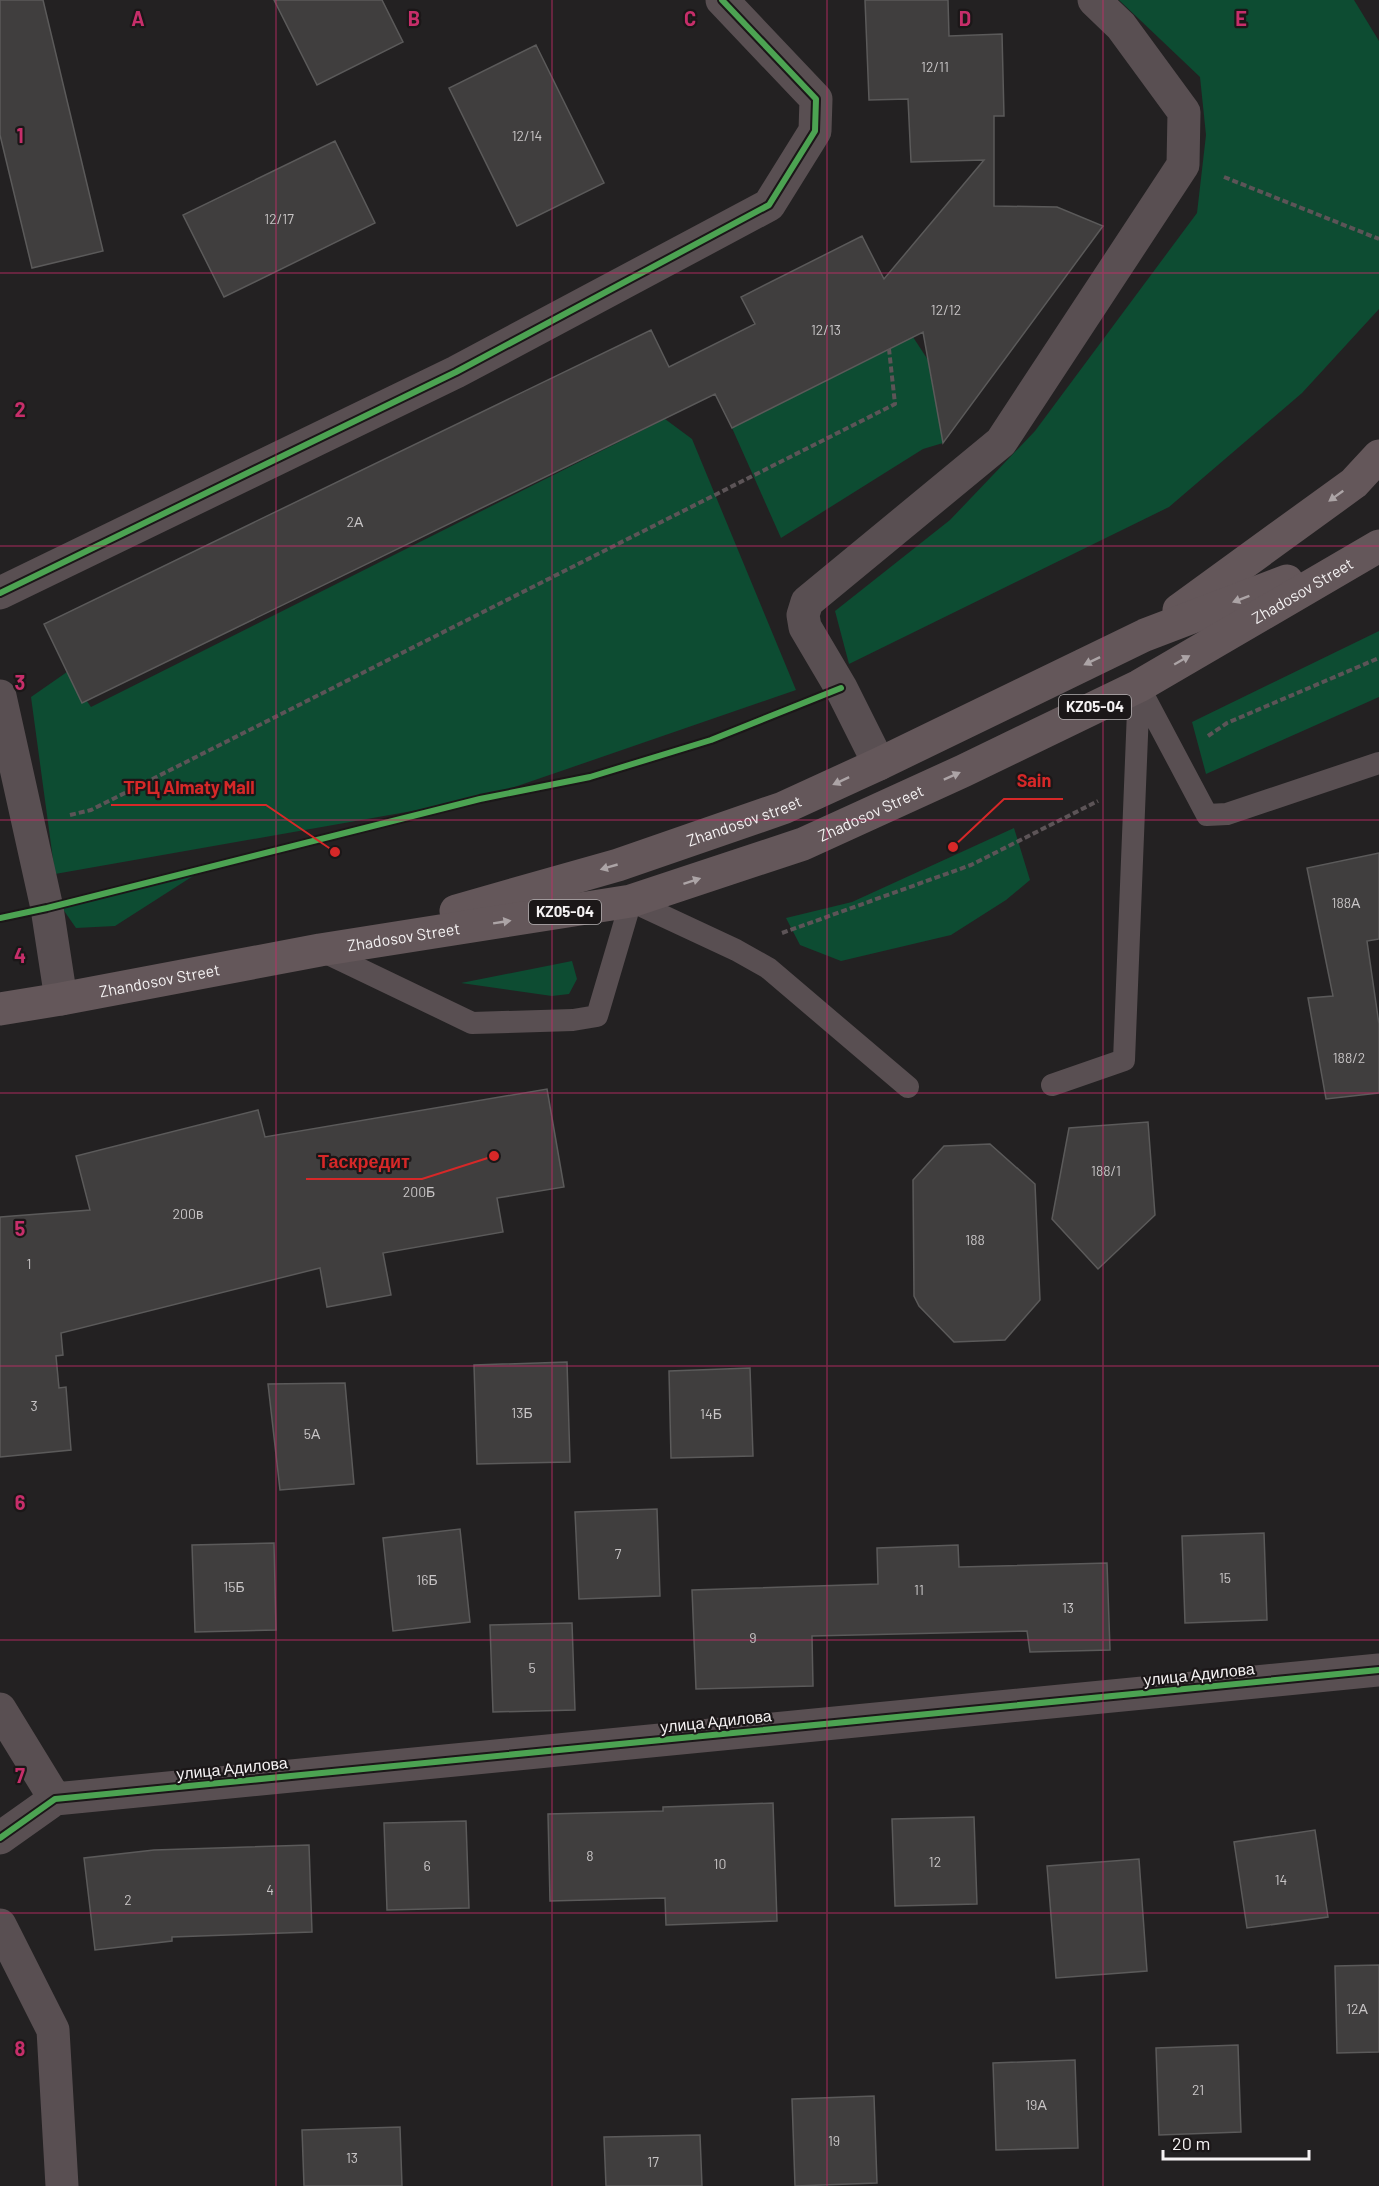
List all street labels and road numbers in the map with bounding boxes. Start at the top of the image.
street label: Zhadosov Street [1248,553,1356,627]
road number: KZ05-04 [1059,695,1131,719]
street label: Zhadosov Street [815,780,926,845]
street label: Zhandosov street [684,791,804,850]
road number: KZ05-04 [529,900,601,924]
street label: Zhadosov Street [346,918,461,955]
street label: Zhandosov Street [98,959,221,1001]
street label: улица Адилова [1142,1658,1256,1689]
street label: улица Адилова [659,1705,773,1736]
street label: улица Адилова [175,1752,289,1783]

